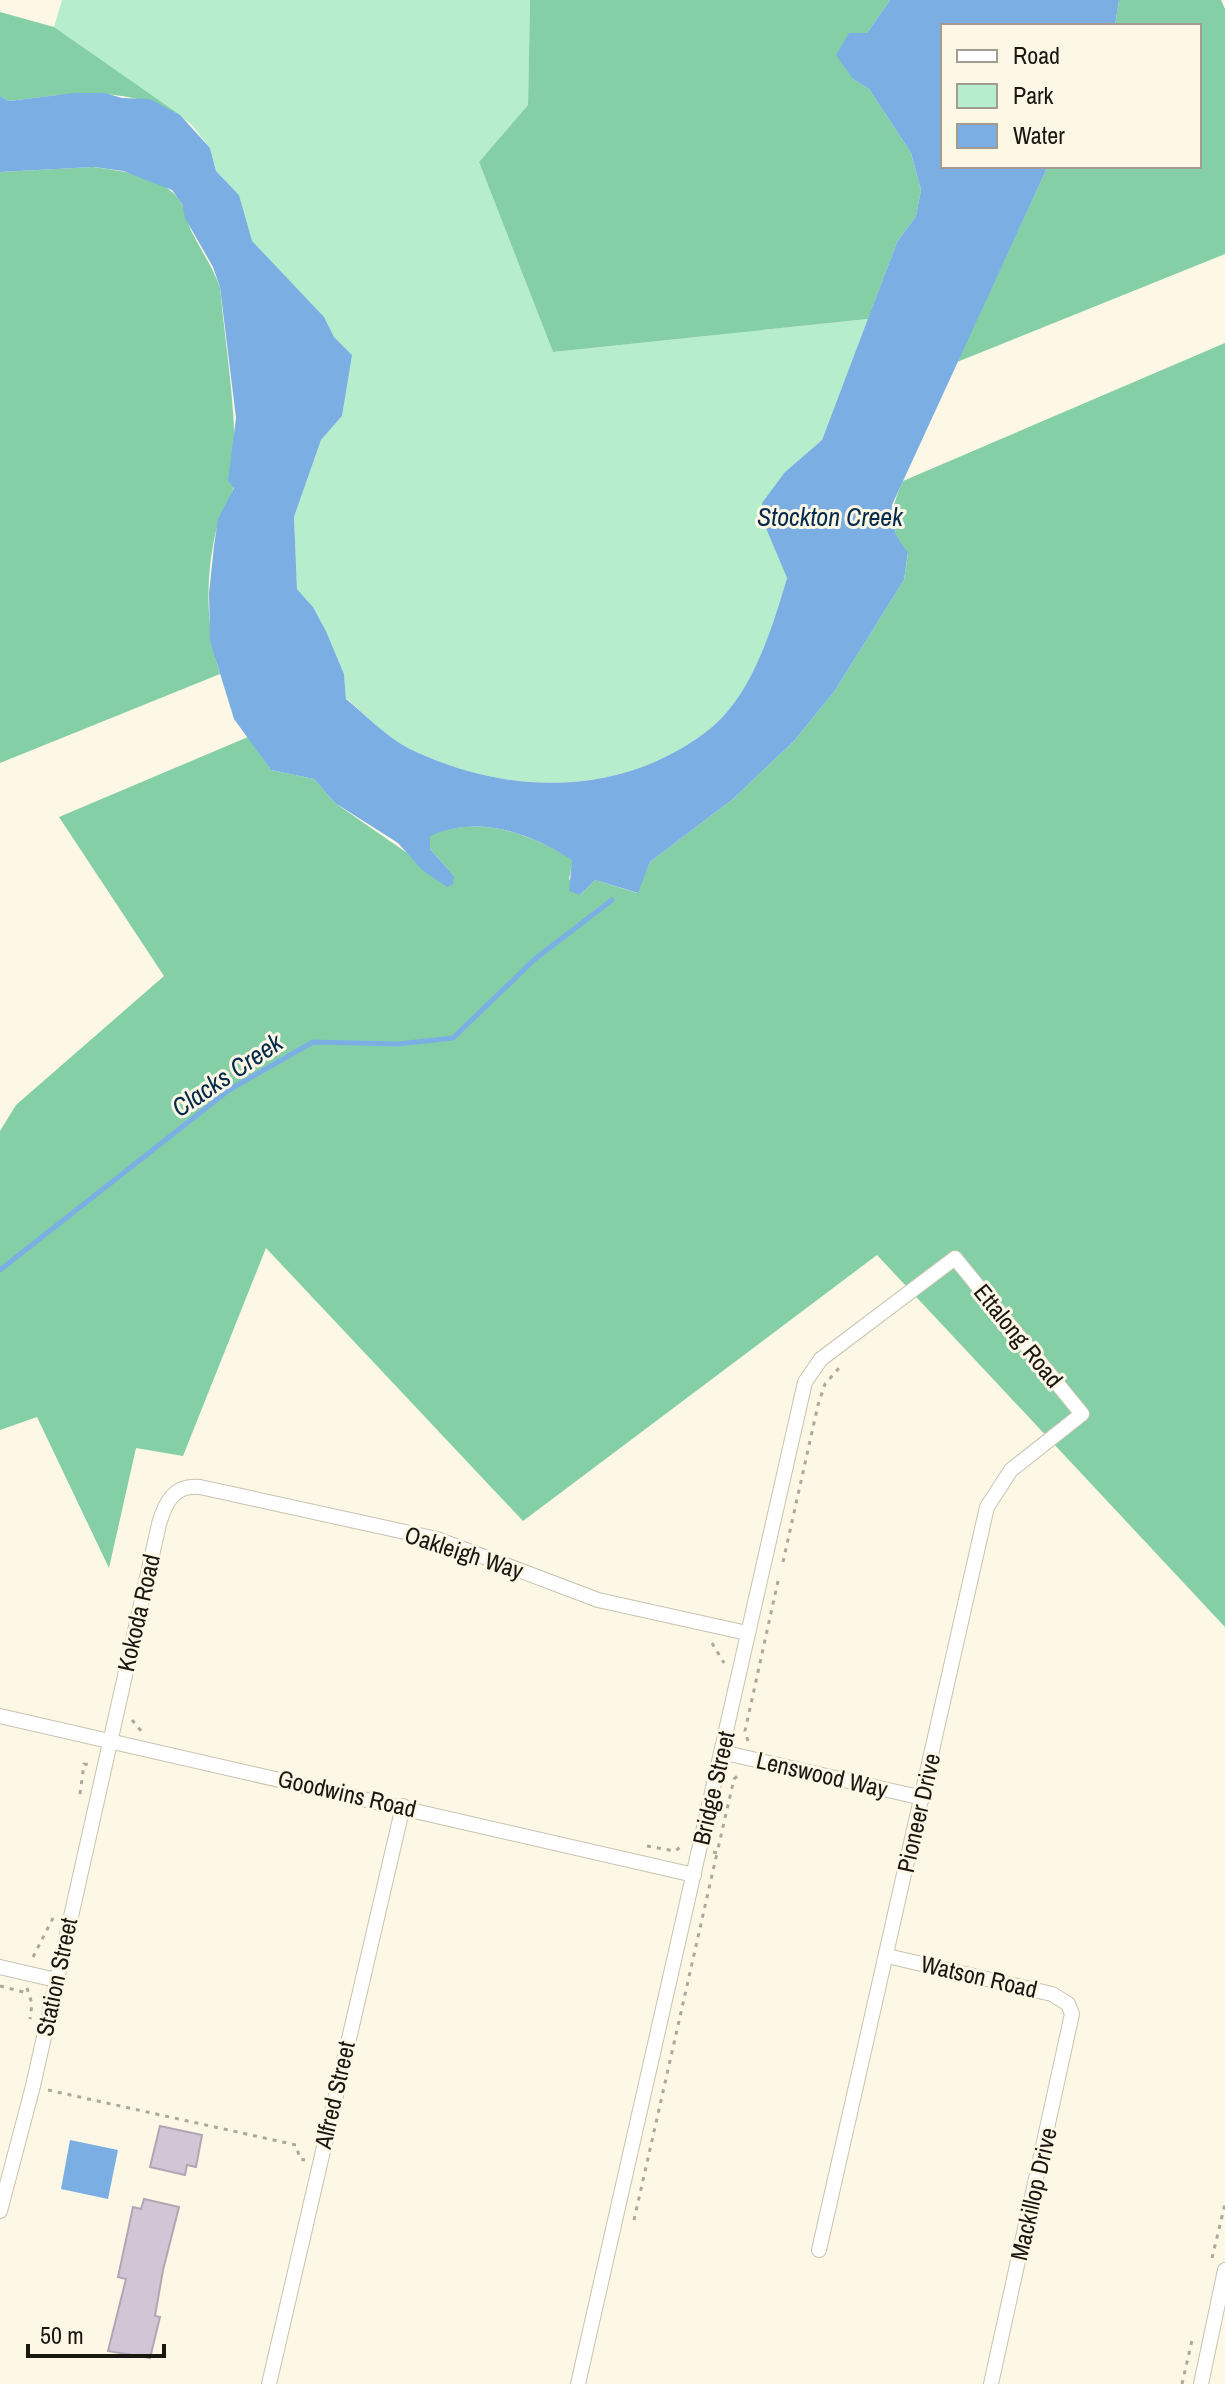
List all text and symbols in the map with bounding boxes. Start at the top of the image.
legend [941,24,1201,168]
text: Road [1013,39,1060,71]
text: Park [1013,79,1054,111]
text: Water [1013,119,1065,151]
water label: Stockton Creek [757,499,904,534]
water label: Clacks Creek [164,1024,290,1125]
street label: Ettalong Road [967,1277,1070,1394]
street label: Oakleigh Way [401,1518,528,1586]
street label: Kokoda Road [109,1551,167,1674]
street label: Bridge Street [684,1727,742,1848]
street label: Lenswood Way [753,1743,891,1805]
street label: Pioneer Drive [889,1750,947,1876]
street label: Goodwins Road [275,1762,420,1824]
street label: Station Street [28,1914,84,2039]
street label: Watson Road [918,1947,1041,2005]
street label: Alfred Street [306,2037,362,2153]
street label: Mackillop Drive [1002,2124,1064,2263]
scale bar [28,2308,164,2358]
text: 50 m [40,2319,84,2351]

